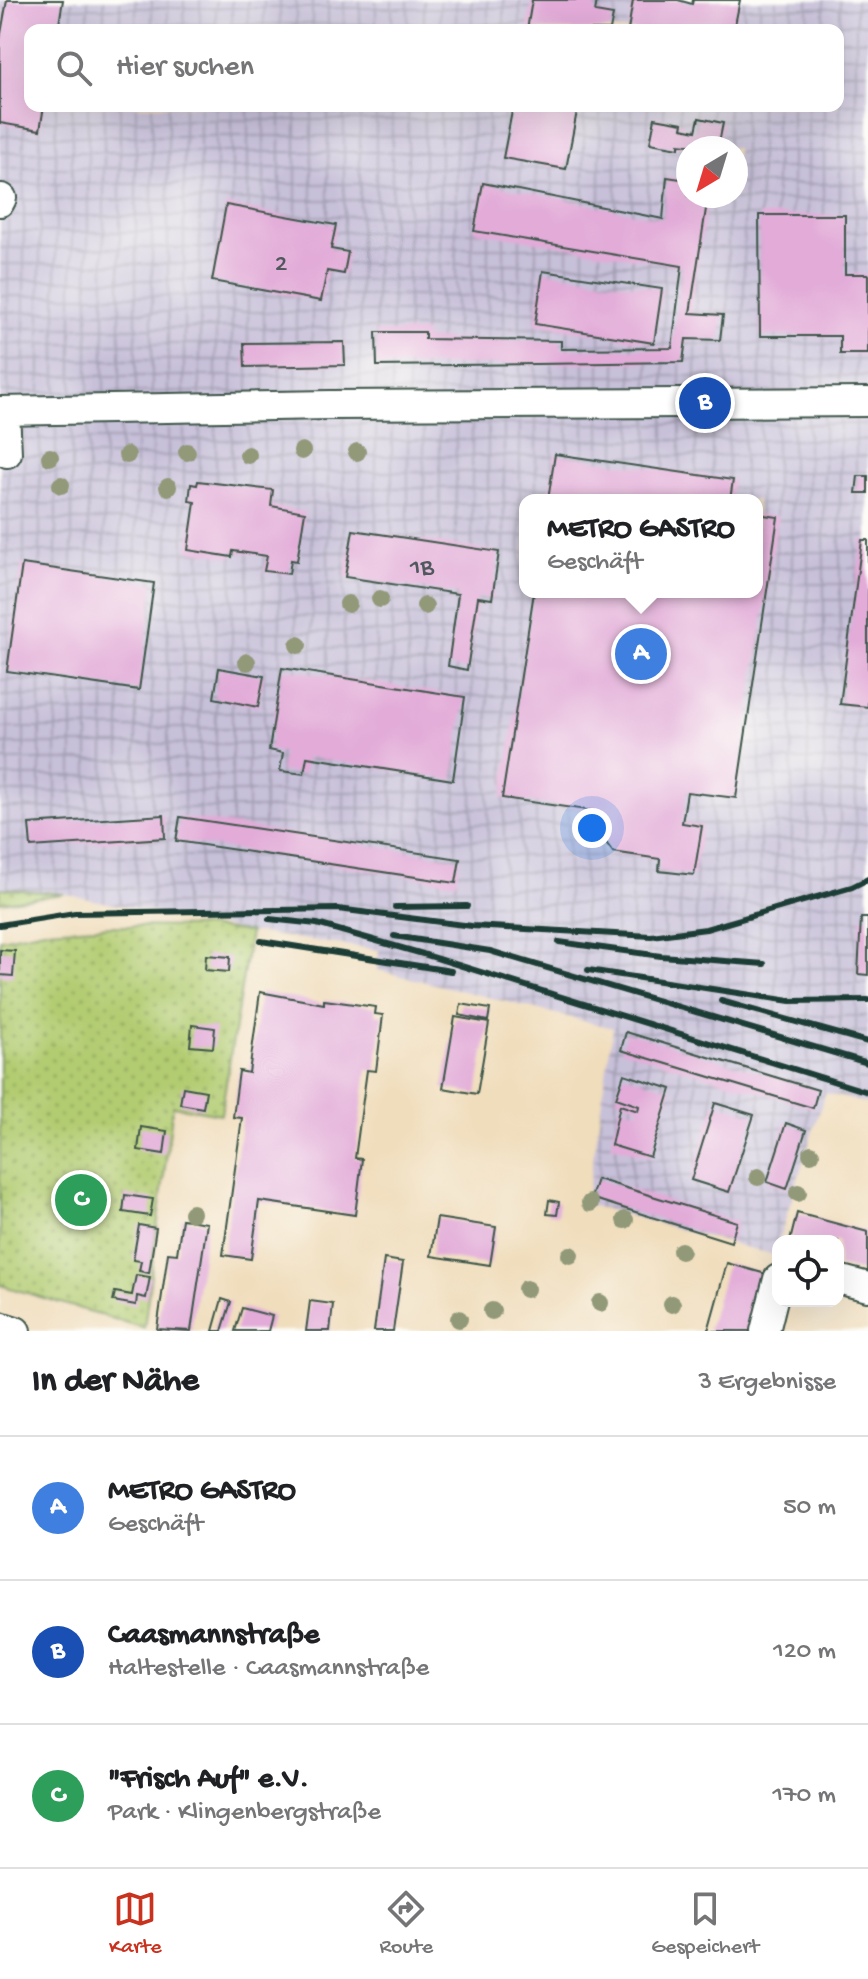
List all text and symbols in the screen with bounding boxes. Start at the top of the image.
search box [24,24,844,112]
icon: search [52,46,96,90]
text: Hier suchen [116,51,254,86]
north arrow [676,136,748,208]
house number: 2 [275,250,288,281]
pin: B [679,373,731,433]
popup [519,494,763,598]
text: METRO GASTRO [547,513,735,548]
text: Geschäft [547,548,642,579]
house number: 1B [409,554,435,585]
pin: A [615,624,667,684]
your location [572,808,612,848]
pin: C [55,1170,107,1230]
map controls [772,1235,844,1307]
button: locate [772,1235,844,1307]
text: In der Nähe [32,1363,199,1403]
text: 3 Ergebnisse [698,1368,836,1399]
text: METRO GASTRO [108,1475,296,1510]
text: A [50,1493,66,1524]
text: 50 m [783,1493,836,1524]
text: Geschäft [108,1510,203,1541]
text: Caasmannstraße [108,1619,319,1654]
text: B [51,1637,65,1668]
text: 120 m [773,1637,836,1668]
text: Haltestelle · Caasmannstraße [108,1654,429,1685]
text: "Frisch Auf" e.V. [108,1763,309,1798]
text: C [51,1781,65,1812]
text: 170 m [773,1781,836,1812]
text: Park · Klingenbergstraße [108,1798,381,1829]
tab: Karte [109,1887,162,1961]
tab: Route [380,1887,433,1961]
tab: Gespeichert [651,1887,759,1961]

